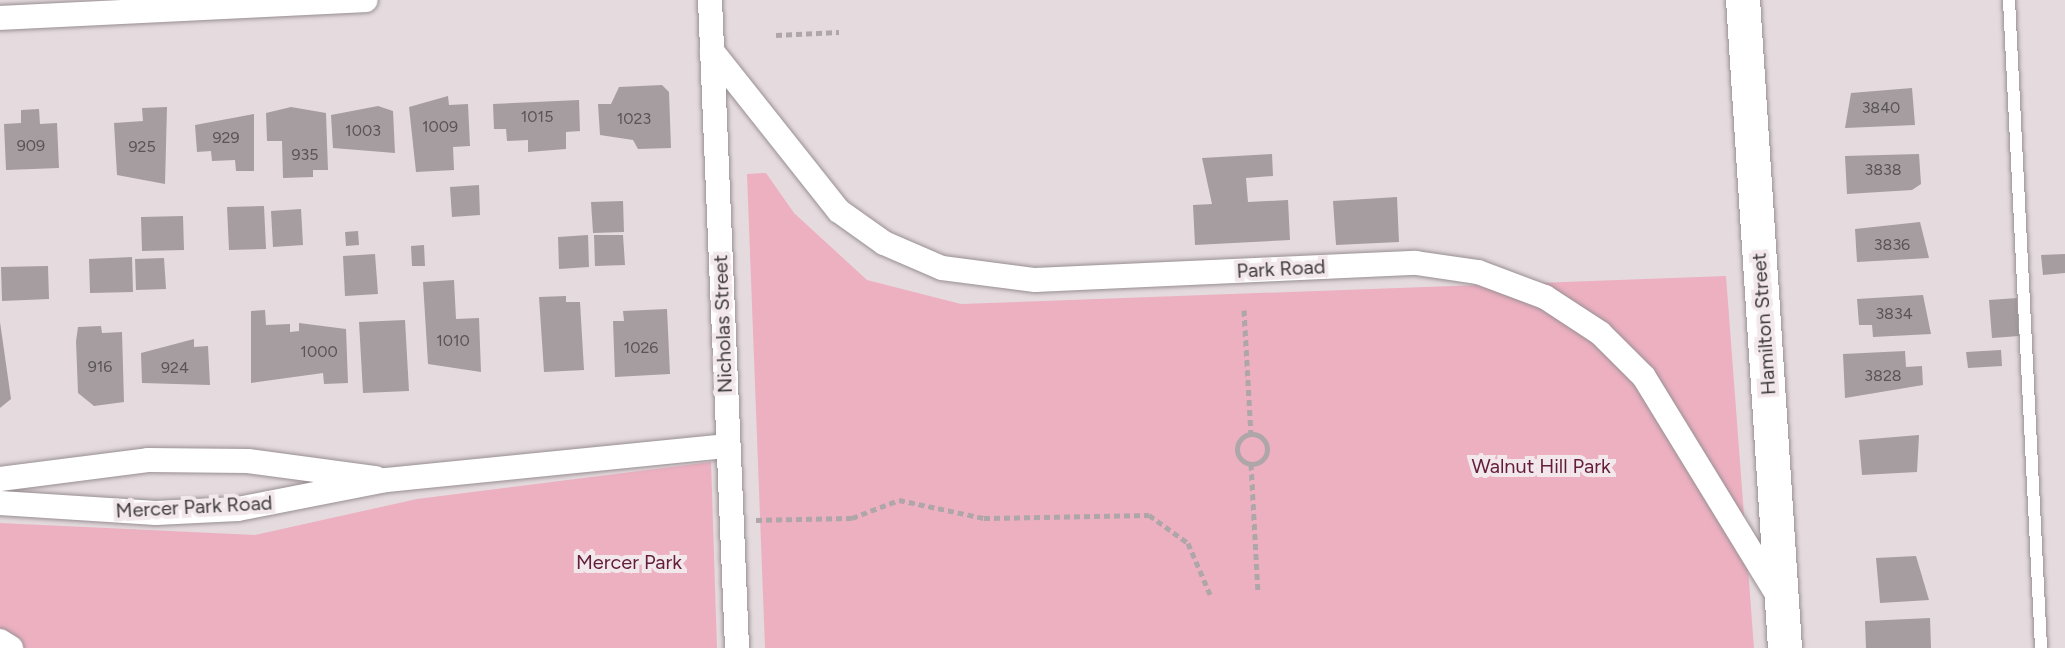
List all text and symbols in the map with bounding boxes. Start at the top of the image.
house number: 3840 [1862,98,1900,118]
house number: 1015 [521,107,553,127]
house number: 1023 [617,109,651,129]
house number: 1009 [422,117,458,137]
house number: 1003 [345,121,381,141]
house number: 929 [212,128,240,148]
house number: 909 [17,136,45,156]
house number: 925 [128,137,156,157]
house number: 935 [292,145,318,165]
house number: 3838 [1864,160,1902,180]
house number: 3836 [1874,235,1910,255]
street label: Hamilton Street [1747,252,1781,396]
street label: Nicholas Street [709,254,737,394]
street label: Park Road [1236,255,1326,283]
house number: 3834 [1875,304,1913,324]
house number: 1010 [436,331,470,351]
house number: 1026 [624,338,658,358]
house number: 1000 [300,342,338,362]
house number: 916 [88,357,112,377]
house number: 924 [161,358,189,378]
house number: 3828 [1864,366,1902,386]
park label: Walnut Hill Park [1471,454,1611,478]
street label: Mercer Park Road [115,491,273,523]
park label: Mercer Park [576,550,682,574]

